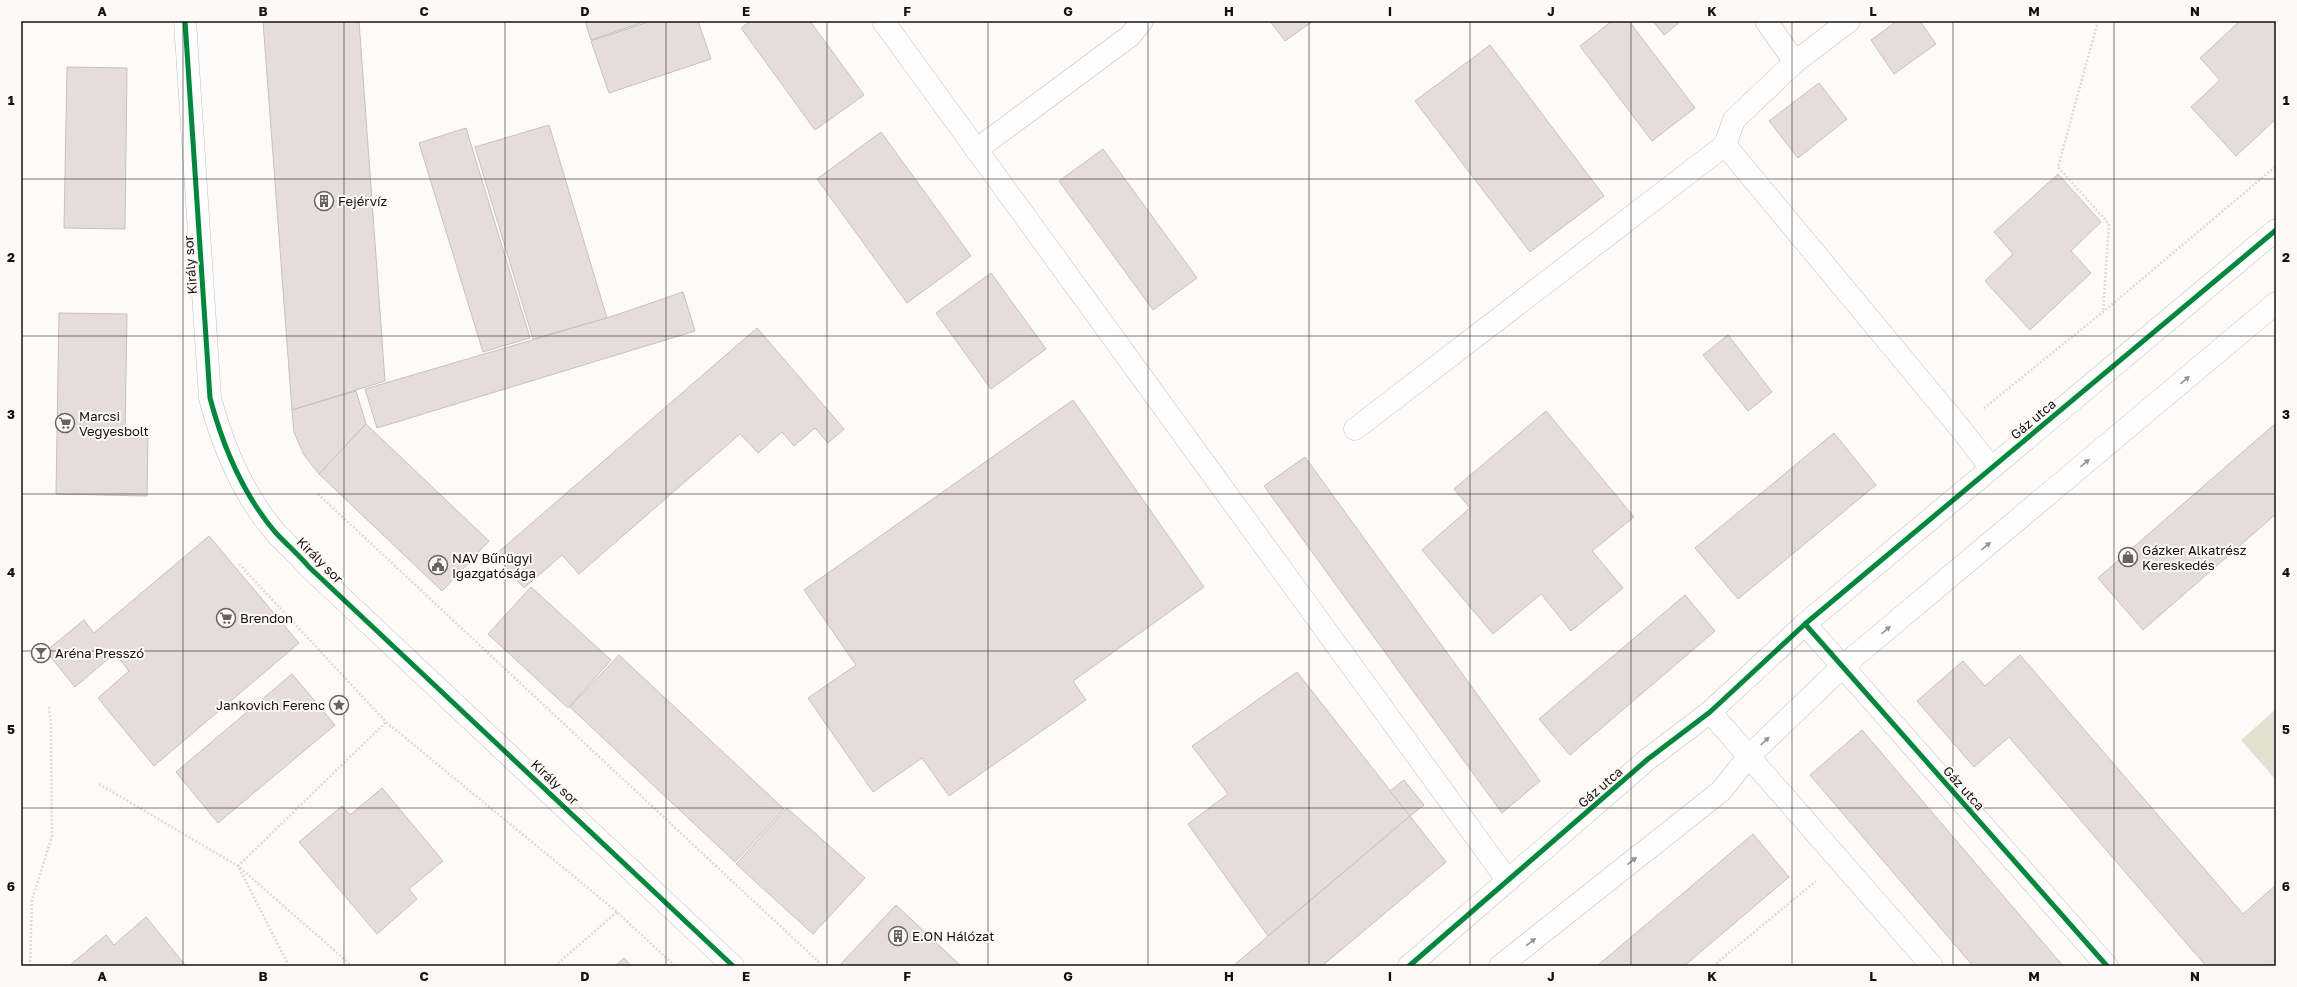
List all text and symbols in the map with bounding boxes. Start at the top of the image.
text: A [97,3,107,19]
text: B [258,3,268,19]
text: C [419,3,429,19]
text: D [580,3,590,19]
text: E [742,3,750,19]
text: F [903,3,911,19]
text: G [1063,3,1073,19]
text: H [1224,3,1234,19]
text: I [1388,3,1392,19]
text: J [1547,3,1555,19]
text: K [1707,3,1717,19]
text: L [1869,3,1877,19]
text: M [2028,3,2040,19]
text: N [2190,3,2200,19]
text: 1 [8,92,15,108]
text: 1 [2283,92,2290,108]
building icon: Fejérvíz [313,190,335,212]
place label: Fejérvíz [338,193,387,209]
street label: Király sor [180,235,200,295]
text: 2 [7,249,15,265]
text: 2 [2282,249,2290,265]
one-way arrow [2180,375,2190,384]
street label: Gáz utca [2007,396,2059,442]
text: 3 [7,406,15,422]
text: 3 [2282,406,2290,422]
place label: Marcsi Vegyesbolt [79,408,149,439]
supermarket icon: Marcsi Vegyesbolt [54,412,76,434]
one-way arrow [2080,458,2091,467]
street label: Király sor [294,534,346,586]
one-way arrow [1980,542,1991,551]
place label: Gázker Alkatrész Kereskedés [2142,542,2247,573]
shop icon: Gázker Alkatrész Kereskedés [2117,546,2139,568]
place label: NAV Bűnügyi Igazgatósága [452,550,536,581]
public building icon: NAV Bűnügyi Igazgatósága [427,554,449,576]
text: 4 [7,564,15,580]
text: 4 [2282,564,2290,580]
supermarket icon: Brendon [215,607,237,629]
place label: Brendon [240,610,293,626]
one-way arrow [1881,625,1891,634]
bar icon: Aréna Presszó [30,642,52,664]
place label: Aréna Presszó [55,645,144,661]
place icon: Jankovich Ferenc [328,694,350,716]
place label: Jankovich Ferenc [216,697,325,713]
text: 5 [7,721,15,737]
text: 5 [2282,721,2290,737]
one-way arrow [1760,736,1770,745]
street label: Király sor [528,756,582,808]
street label: Gáz utca [1574,763,1626,811]
street label: Gáz utca [1940,763,1988,813]
one-way arrow [1627,857,1638,865]
text: 6 [7,878,15,894]
text: 6 [2282,878,2290,894]
building icon: E.ON Hálózat [887,925,909,947]
place label: E.ON Hálózat [912,928,994,944]
one-way arrow [1525,937,1536,946]
text: A [97,968,107,984]
text: B [258,968,268,984]
text: C [419,968,429,984]
text: D [580,968,590,984]
text: E [742,968,750,984]
text: F [903,968,911,984]
text: G [1063,968,1073,984]
text: H [1224,968,1234,984]
text: I [1388,968,1392,984]
text: J [1547,968,1555,984]
text: K [1707,968,1717,984]
text: L [1869,968,1877,984]
text: M [2028,968,2040,984]
text: N [2190,968,2200,984]

